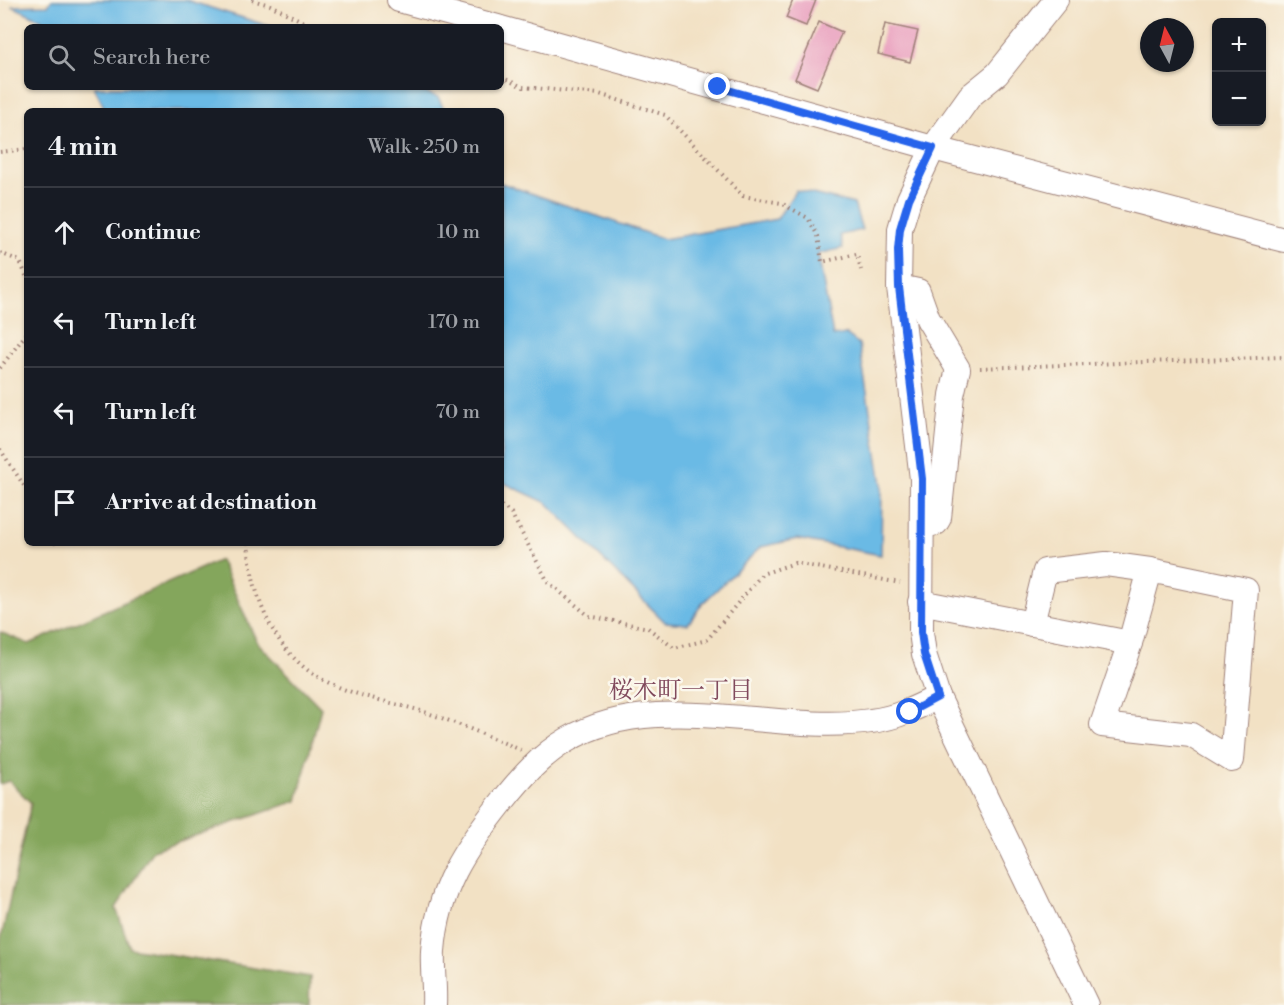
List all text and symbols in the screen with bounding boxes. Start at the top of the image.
north arrow [1140,18,1194,72]
map controls [1212,18,1266,126]
button: + [1212,18,1266,72]
search box [24,24,504,90]
icon: search [45,41,78,74]
text: Search here [93,44,210,71]
button: − [1212,72,1266,126]
route end [704,73,730,99]
text: 4 min [48,131,118,163]
text: Walk · 250 m [368,135,480,160]
icon: ahead [48,216,81,249]
text: Continue [105,219,201,246]
text: 10 m [437,220,480,245]
icon: left [48,306,81,339]
text: Turn left [105,309,196,336]
text: 170 m [428,310,480,335]
icon: left [48,396,81,429]
text: Turn left [105,399,196,426]
text: 70 m [436,400,480,425]
icon: arrive [48,486,81,519]
text: Arrive at destination [105,489,317,516]
district label: 桜木町一丁目 [609,676,753,706]
route start [896,698,922,724]

